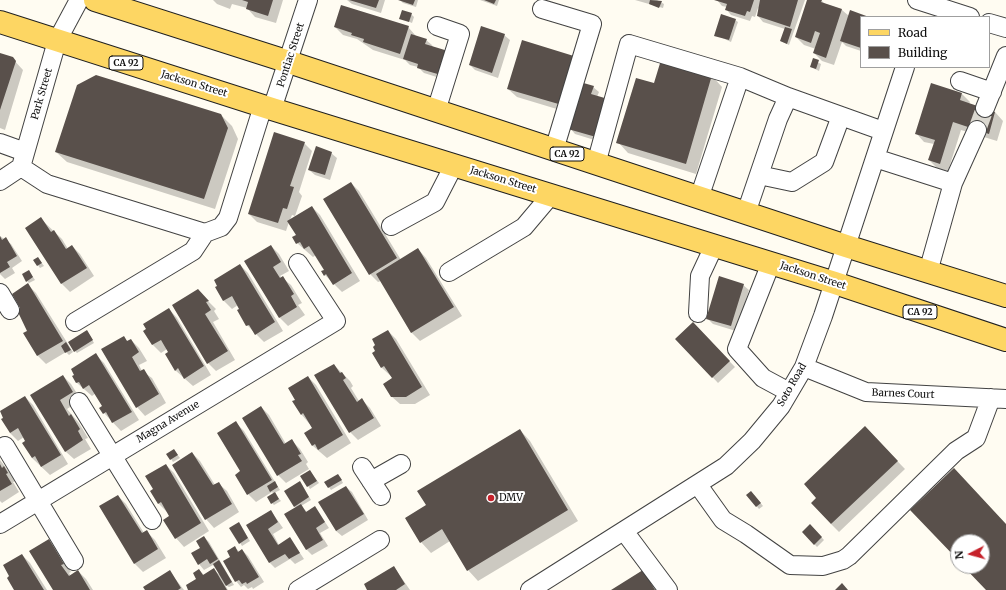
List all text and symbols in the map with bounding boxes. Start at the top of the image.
legend [860,16,990,68]
street label: Pontiac Street [275,21,307,89]
text: Road [898,25,927,40]
text: Building [898,45,947,60]
road number: CA 92 [109,56,143,70]
street label: Park Street [29,67,55,121]
street label: Jackson Street [160,68,228,100]
road number: CA 92 [550,147,584,161]
street label: Jackson Street [469,164,537,196]
street label: Jackson Street [779,260,847,292]
road number: CA 92 [903,305,937,319]
street label: Soto Road [775,361,809,409]
street label: Barnes Court [871,387,935,401]
street label: Magna Avenue [135,399,201,445]
place label: DMV [499,492,523,504]
marker: DMV [486,493,496,503]
north arrow [950,534,990,574]
text: N [952,550,966,560]

